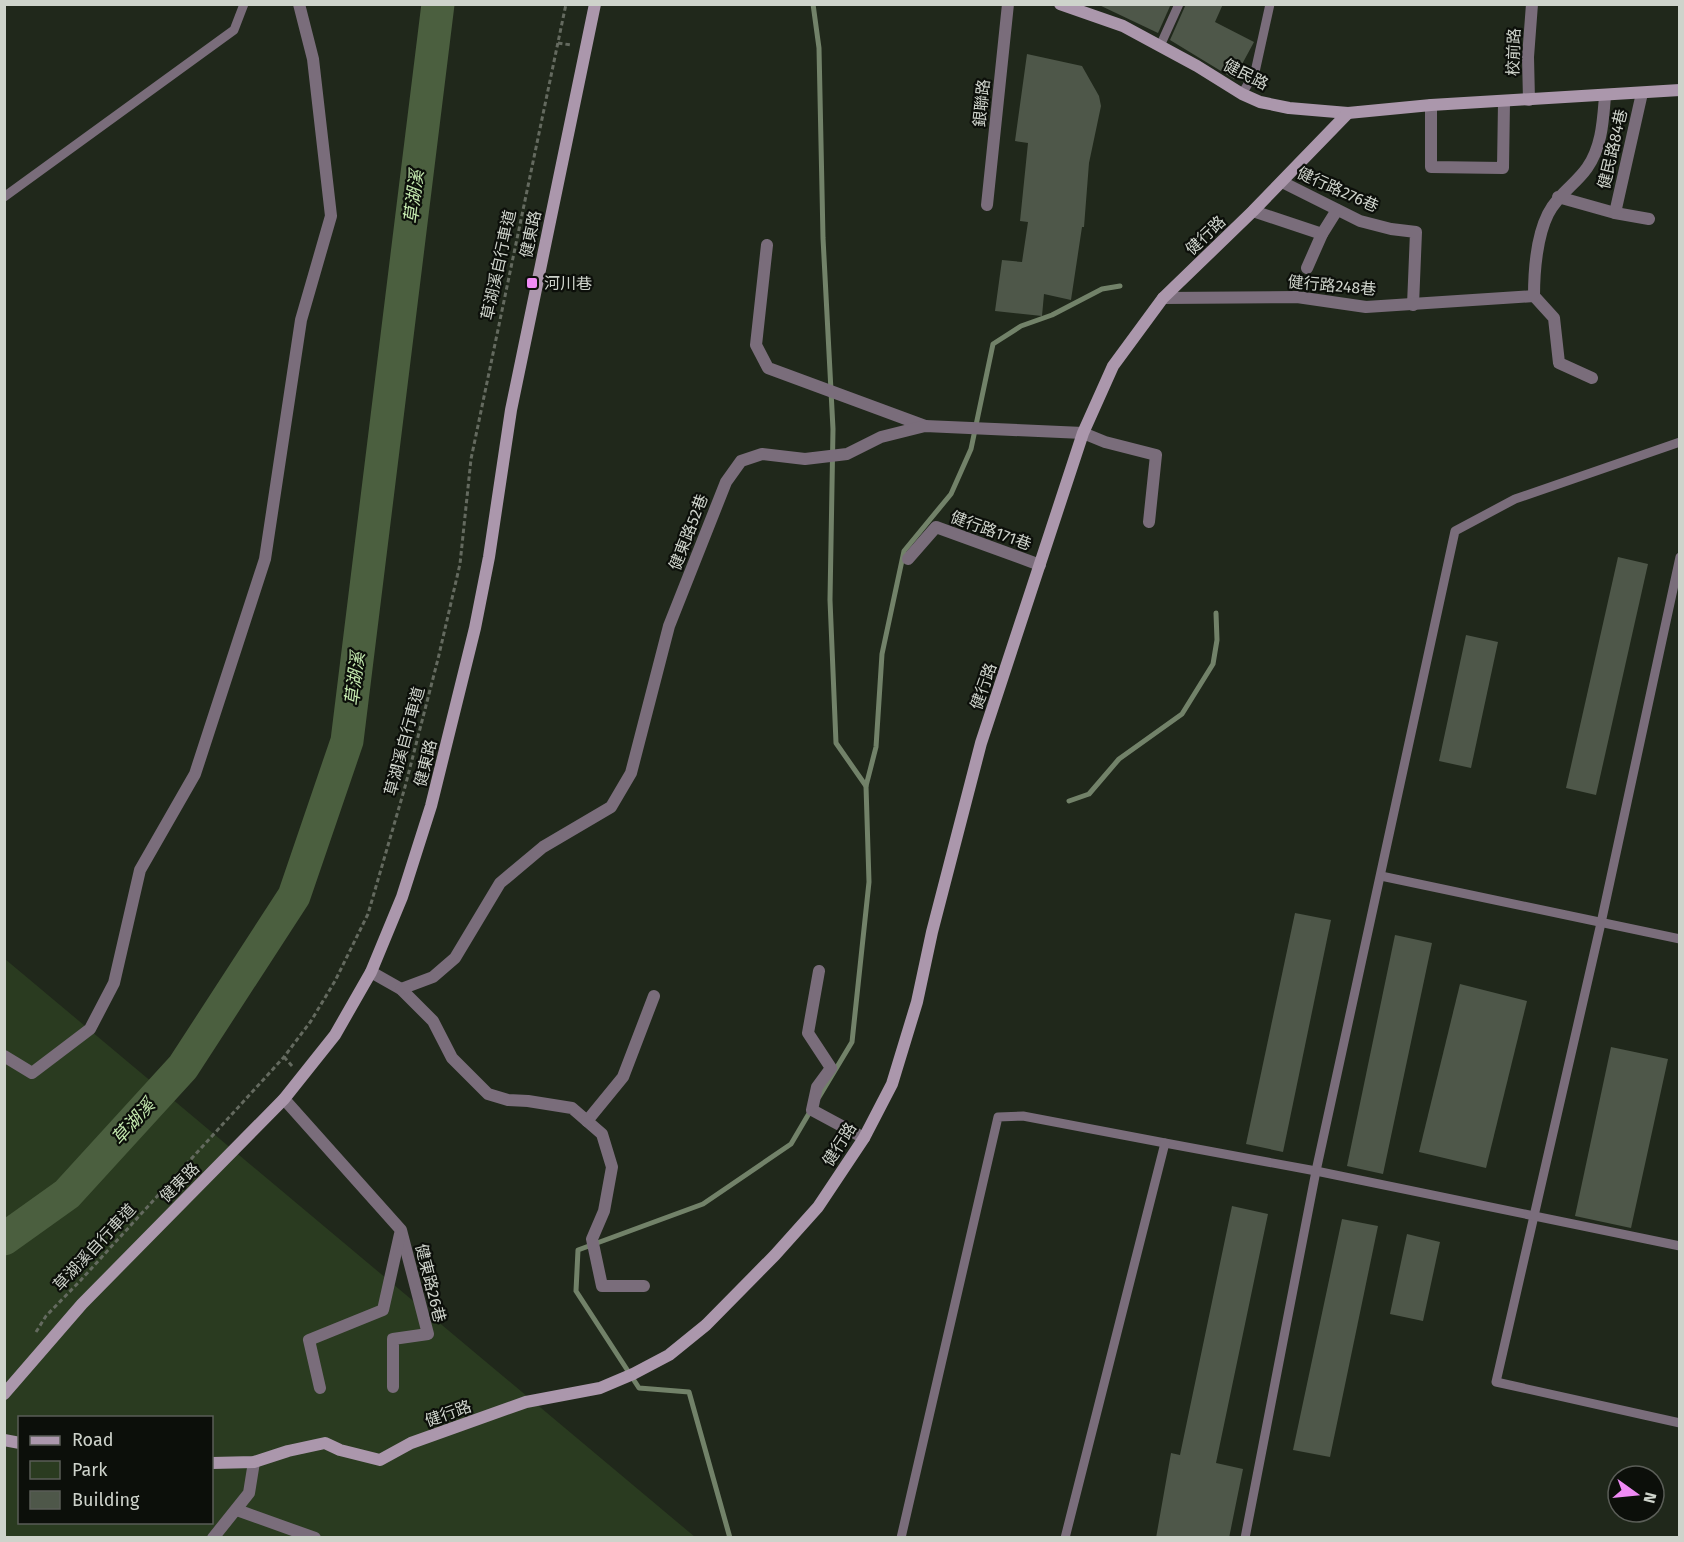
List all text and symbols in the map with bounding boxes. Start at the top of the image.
street label: 校前路 [1503,28,1524,76]
street label: 健民路 [1220,55,1271,94]
street label: 銀聯路 [970,78,993,128]
street label: 健民路84巷 [1594,107,1631,191]
street label: 健行路276巷 [1294,163,1381,216]
water label: 草湖溪 [400,166,429,225]
street label: 草湖溪自行車道 [478,208,519,322]
street label: 健東路 [516,209,545,260]
street label: 健行路 [1181,212,1229,259]
street label: 健行路248巷 [1287,272,1377,299]
place label: 河川巷 [544,274,592,293]
marker: 河川巷 [525,276,539,290]
street label: 健東路52巷 [665,492,712,573]
street label: 健行路171巷 [948,507,1034,554]
water label: 草湖溪 [341,648,370,707]
street label: 健行路 [967,660,1000,712]
street label: 草湖溪自行車道 [381,685,428,798]
street label: 健東路 [410,738,441,789]
water label: 草湖溪 [107,1092,161,1149]
street label: 健行路 [819,1119,860,1170]
street label: 健東路 [156,1159,203,1206]
street label: 草湖溪自行車道 [49,1200,140,1295]
street label: 健東路26巷 [412,1242,449,1324]
street label: 健行路 [422,1396,474,1431]
legend [18,1416,213,1524]
text: Road [72,1429,114,1451]
text: Park [72,1459,108,1481]
north arrow [1606,1464,1666,1524]
text: Building [72,1489,140,1511]
text: N [1639,1490,1661,1505]

